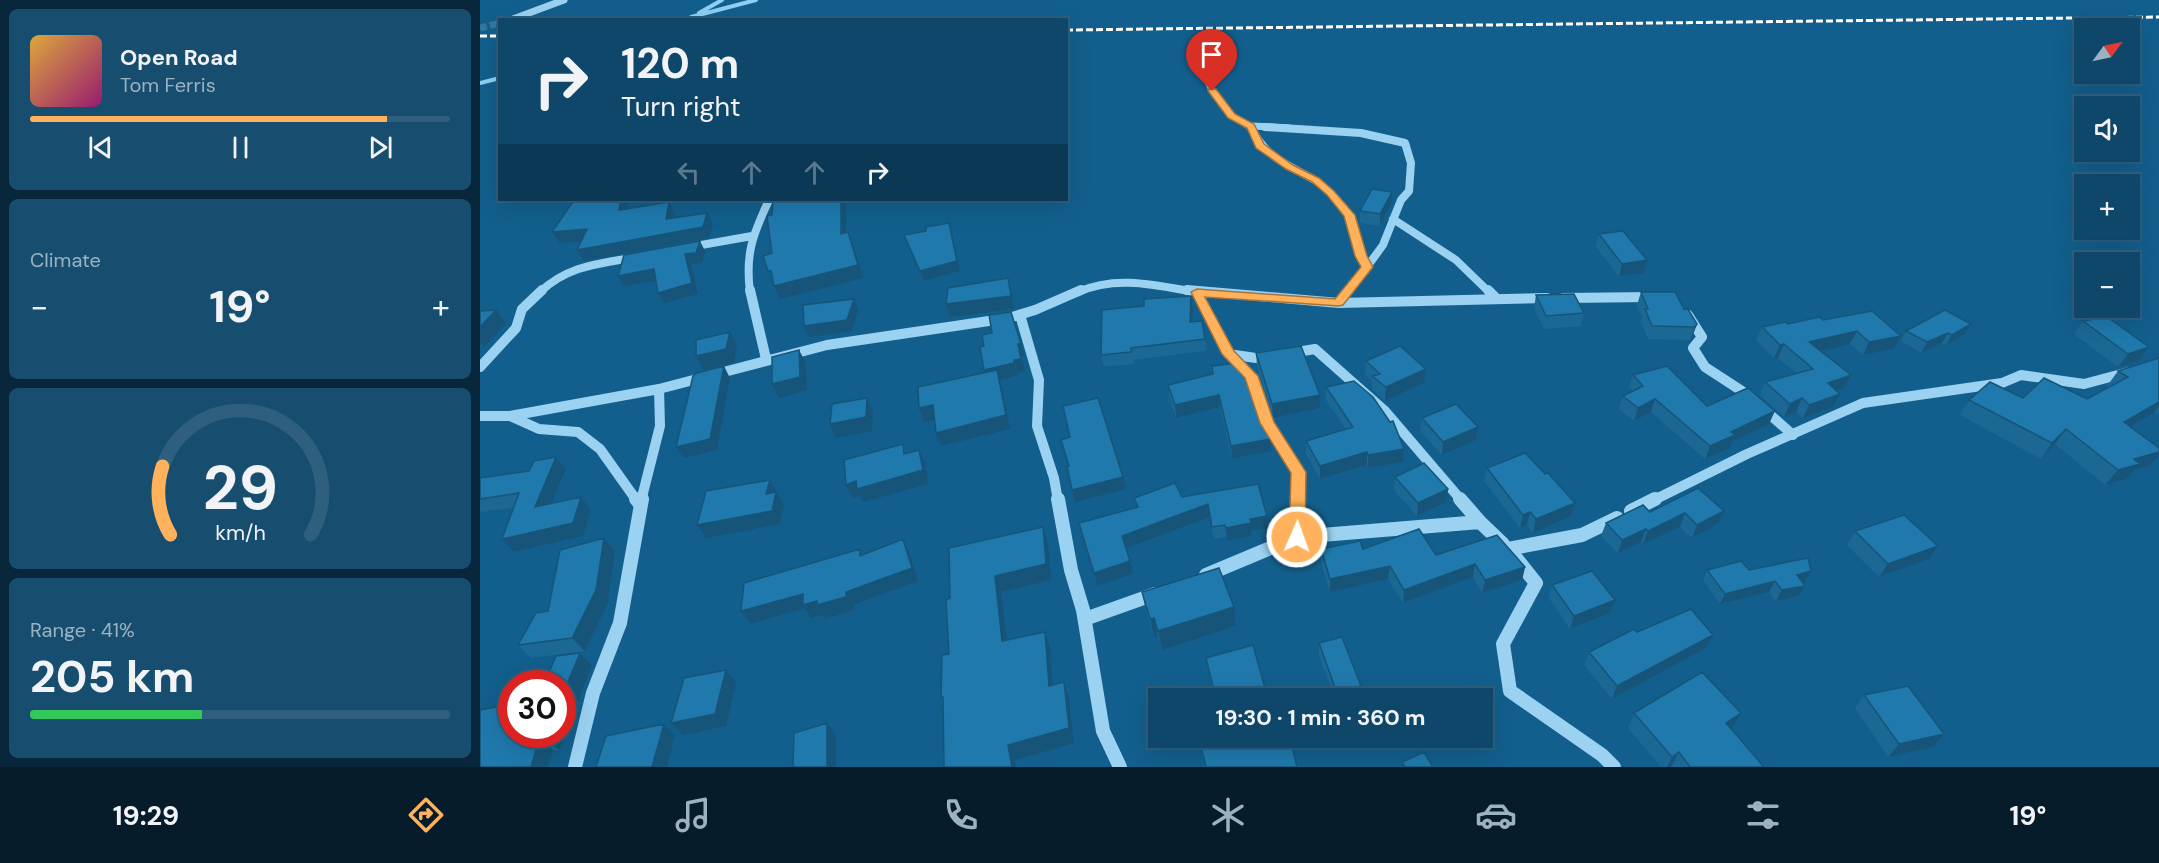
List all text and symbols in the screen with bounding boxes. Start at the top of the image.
north arrow [2074,18,2140,84]
map controls [2074,18,2140,318]
pin [1186,29,1237,91]
text: 120 m [621,36,739,91]
icon: arrive [1195,38,1228,71]
icon: right [522,42,600,120]
text: Open Road [120,43,238,72]
text: Tom Ferris [120,72,216,98]
text: Turn right [621,89,741,124]
button: sound [2074,96,2140,162]
icon: previous [84,131,117,164]
icon: pause [224,131,257,164]
icon: next [364,131,397,164]
icon: left [672,156,705,189]
icon: ahead [735,156,768,189]
icon: ahead [798,156,831,189]
icon: right [861,156,894,189]
button: + [2074,174,2140,240]
text: Climate [30,247,101,273]
button: − [2074,252,2140,318]
text: 19° [209,277,271,336]
text: − [30,285,48,328]
text: + [432,285,450,328]
text: 29 [202,447,278,528]
position arrow [1265,505,1329,569]
text: km/h [215,520,265,548]
text: Range · 41% [30,617,135,643]
text: 205 km [30,647,194,706]
speed limit sign: 30 [498,670,576,748]
text: 19:30 · 1 min · 360 m [1215,703,1426,732]
icon: directions [405,794,447,836]
icon: music [672,794,714,836]
icon: phone [940,794,982,836]
icon: climate [1207,794,1249,836]
icon: car [1475,794,1517,836]
icon: filters [1742,794,1784,836]
text: 19:29 [113,798,179,833]
text: 19° [2009,798,2046,833]

